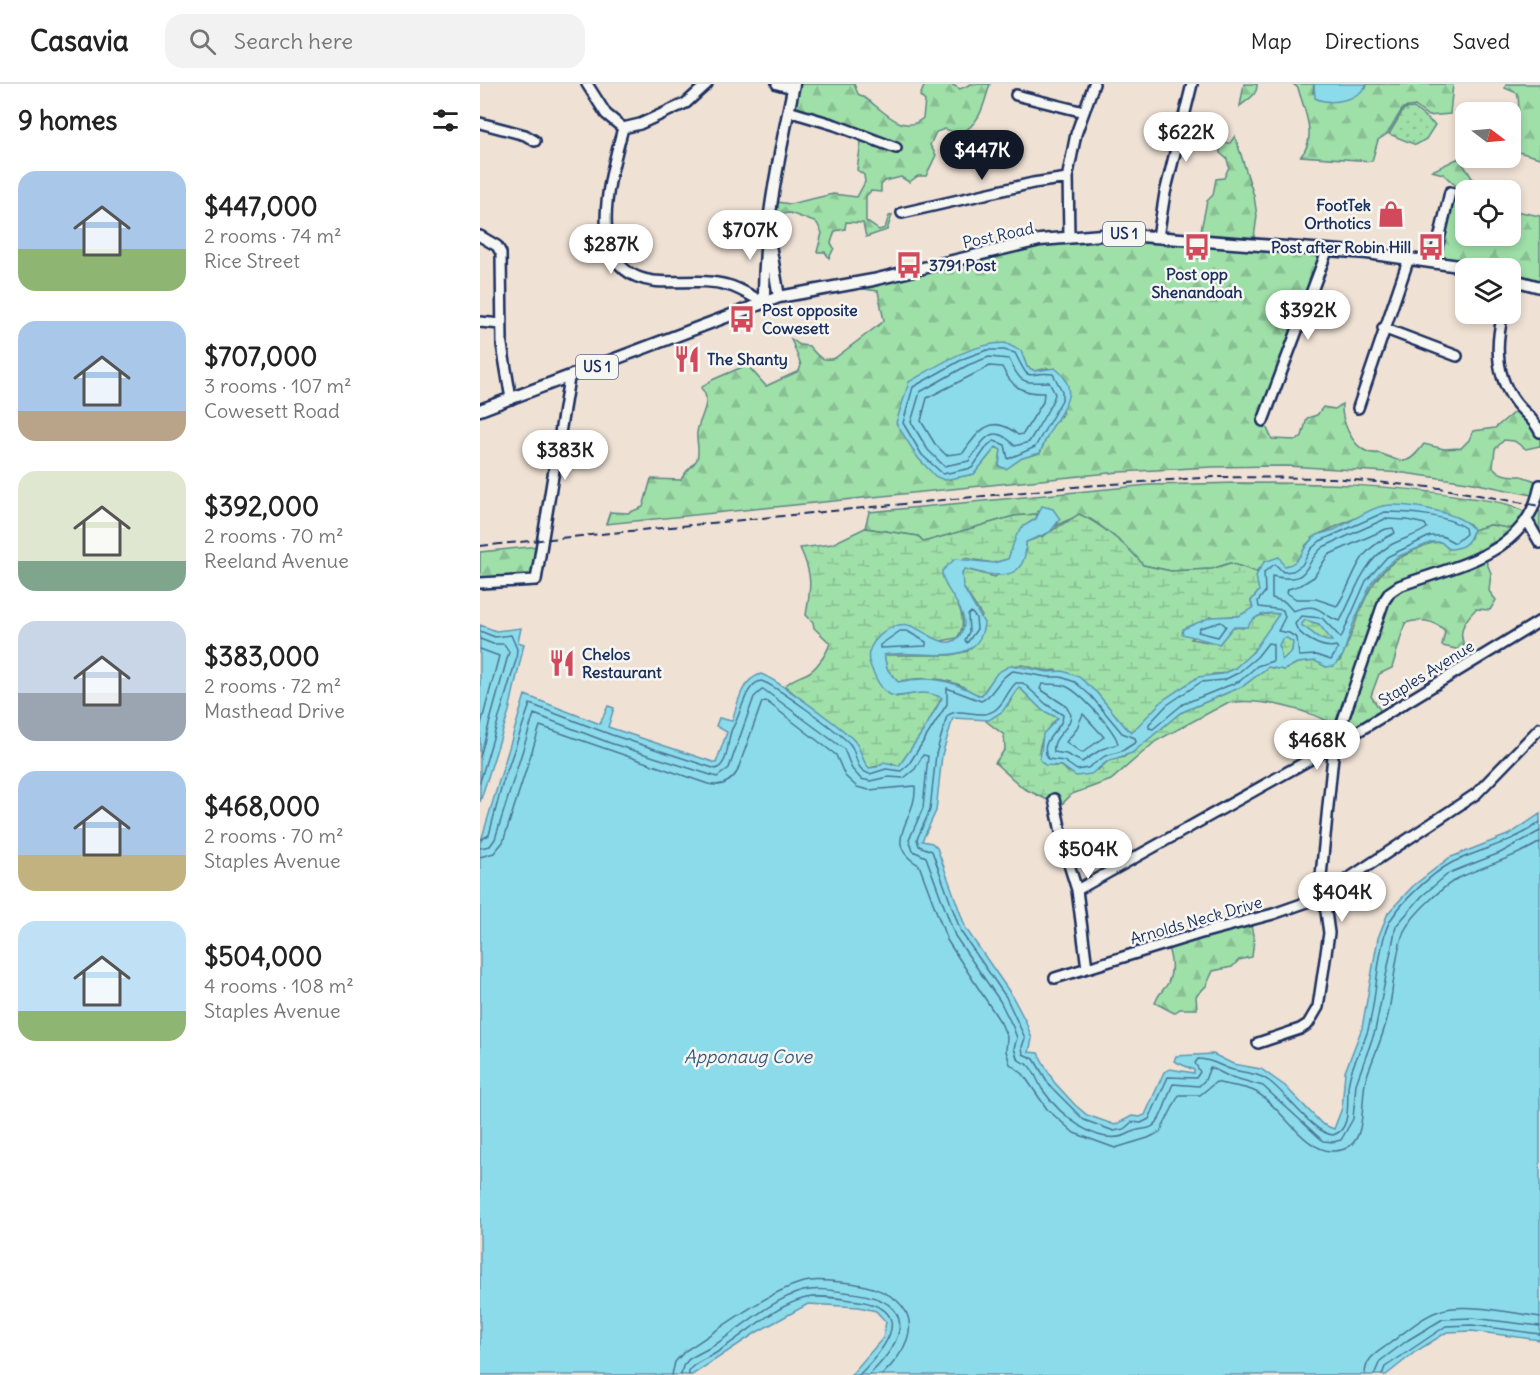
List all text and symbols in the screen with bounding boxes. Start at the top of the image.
search box [165,14,585,68]
text: Casavia [30,23,129,59]
icon: search [186,25,219,58]
text: Search here [234,27,353,55]
text: Map [1251,28,1292,55]
text: Directions [1325,28,1419,55]
text: Saved [1452,28,1510,55]
north arrow [1455,102,1521,168]
map controls [1455,102,1521,324]
text: 9 homes [18,104,117,137]
icon: filters [429,104,462,137]
pin: $622K [1144,112,1228,163]
text: $622K [1158,119,1214,144]
pin: $447K [940,130,1024,181]
text: $447K [954,137,1010,162]
button: locate [1455,180,1521,246]
text: $447,000 [204,190,318,223]
icon: home [66,195,138,267]
place label: FootTek Orthotics [1304,195,1371,233]
shop icon: FootTek Orthotics [1376,199,1406,229]
pin: $707K [708,210,792,261]
text: $707K [722,217,778,242]
street label: Post Road [961,218,1035,252]
road number: US 1 [1103,222,1145,246]
text: 2 rooms · 74 m² [204,223,341,248]
pin: $287K [569,224,653,275]
text: $287K [583,231,639,256]
bus stop icon: Post opp Shenandoah [1182,232,1212,262]
bus stop icon: Post after Robin Hill [1416,232,1446,262]
place label: Post after Robin Hill [1271,237,1411,257]
text: Rice Street [204,248,300,273]
bus stop icon: 3791 Post [894,250,924,280]
place label: 3791 Post [929,255,997,275]
button: layers [1455,258,1521,324]
place label: Post opp Shenandoah [1151,264,1243,302]
pin: $392K [1266,290,1350,341]
text: $392K [1279,297,1337,322]
place label: Post opposite Cowesett [762,300,858,338]
bus stop icon: Post opposite Cowesett [727,304,757,334]
text: $707,000 [204,340,317,373]
restaurant icon: The Shanty [672,344,702,374]
icon: home [66,345,138,417]
place label: The Shanty [707,349,788,370]
road number: US 1 [576,355,618,379]
text: 3 rooms · 107 m² [204,373,352,398]
text: Cowesett Road [204,398,340,423]
pin: $383K [523,430,607,481]
text: $383K [536,437,594,462]
text: $392,000 [204,490,319,523]
icon: home [66,495,138,567]
text: 2 rooms · 70 m² [204,523,344,548]
text: Reeland Avenue [204,548,349,573]
street label: Staples Avenue [1374,636,1478,710]
text: $383,000 [204,640,320,673]
place label: Chelos Restaurant [582,644,662,682]
icon: home [66,645,138,717]
restaurant icon: Chelos Restaurant [547,648,577,678]
text: 2 rooms · 72 m² [204,673,341,698]
text: Masthead Drive [204,698,345,723]
pin: $468K [1275,720,1359,771]
text: $468K [1288,727,1346,752]
text: $468,000 [204,790,320,823]
icon: home [66,795,138,867]
text: 2 rooms · 70 m² [204,823,344,848]
pin: $504K [1046,829,1130,880]
text: $504K [1058,836,1118,861]
text: Staples Avenue [204,848,341,873]
pin: $404K [1300,872,1384,923]
text: $404K [1312,879,1372,904]
street label: Arnolds Neck Drive [1128,892,1264,948]
text: $504,000 [204,940,322,973]
icon: home [66,945,138,1017]
text: 4 rooms · 108 m² [204,973,354,998]
text: Staples Avenue [204,998,341,1023]
water label: Apponaug Cove [684,1045,813,1068]

